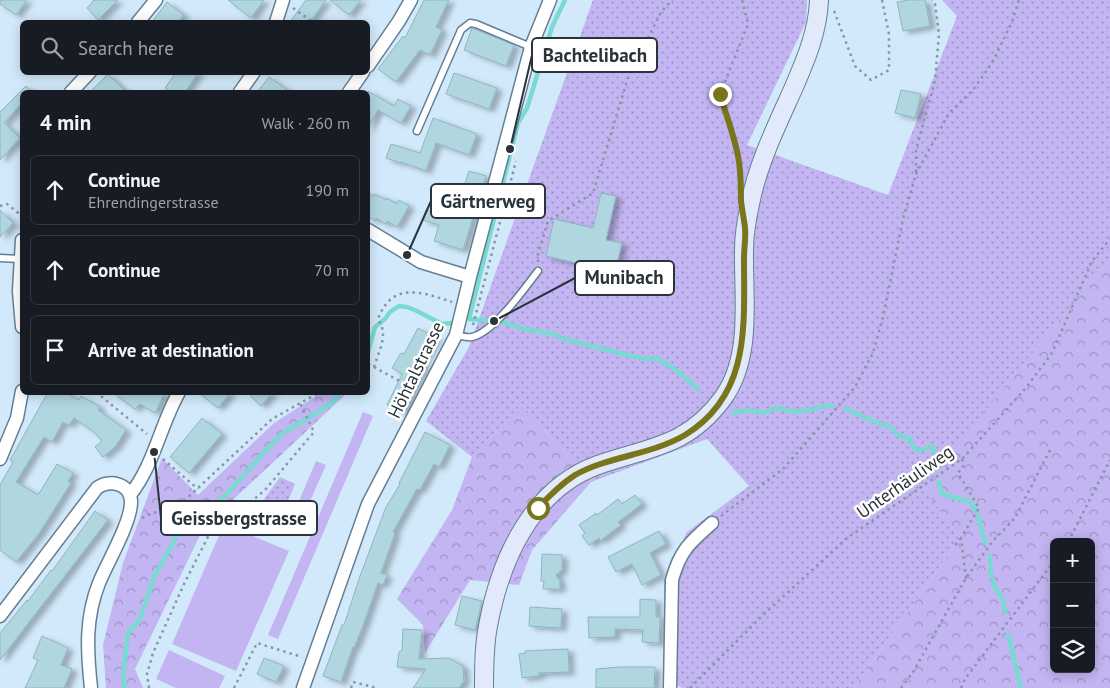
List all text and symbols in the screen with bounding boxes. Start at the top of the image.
search box [20,20,370,75]
icon: search [38,34,66,62]
text: Search here [78,36,174,60]
callout: Bachtelibach [532,38,657,72]
text: Bachtelibach [543,43,647,67]
route end [709,83,732,106]
text: 4 min [40,109,91,136]
text: Walk · 260 m [261,113,350,133]
text: Continue [88,168,160,192]
icon: ahead [41,176,69,204]
text: 190 m [306,180,349,200]
callout: Gärtnerweg [431,184,545,218]
text: Gärtnerweg [441,189,535,213]
text: Ehrendingerstrasse [88,192,219,212]
icon: ahead [41,256,69,284]
text: Continue [88,258,160,282]
text: 70 m [314,260,349,280]
callout: Munibach [575,261,674,295]
text: Munibach [584,265,664,289]
street label: Höhtalstrasse [382,318,449,422]
icon: arrive [41,336,69,364]
text: Arrive at destination [88,338,254,362]
street label: Unterhäuliweg [852,440,958,523]
route start [527,497,550,520]
callout: Geissbergstrasse [161,501,317,535]
text: Geissbergstrasse [171,506,307,530]
map controls [1050,538,1095,673]
button: + [1050,538,1095,583]
button: − [1050,583,1095,628]
button: layers [1050,628,1095,673]

